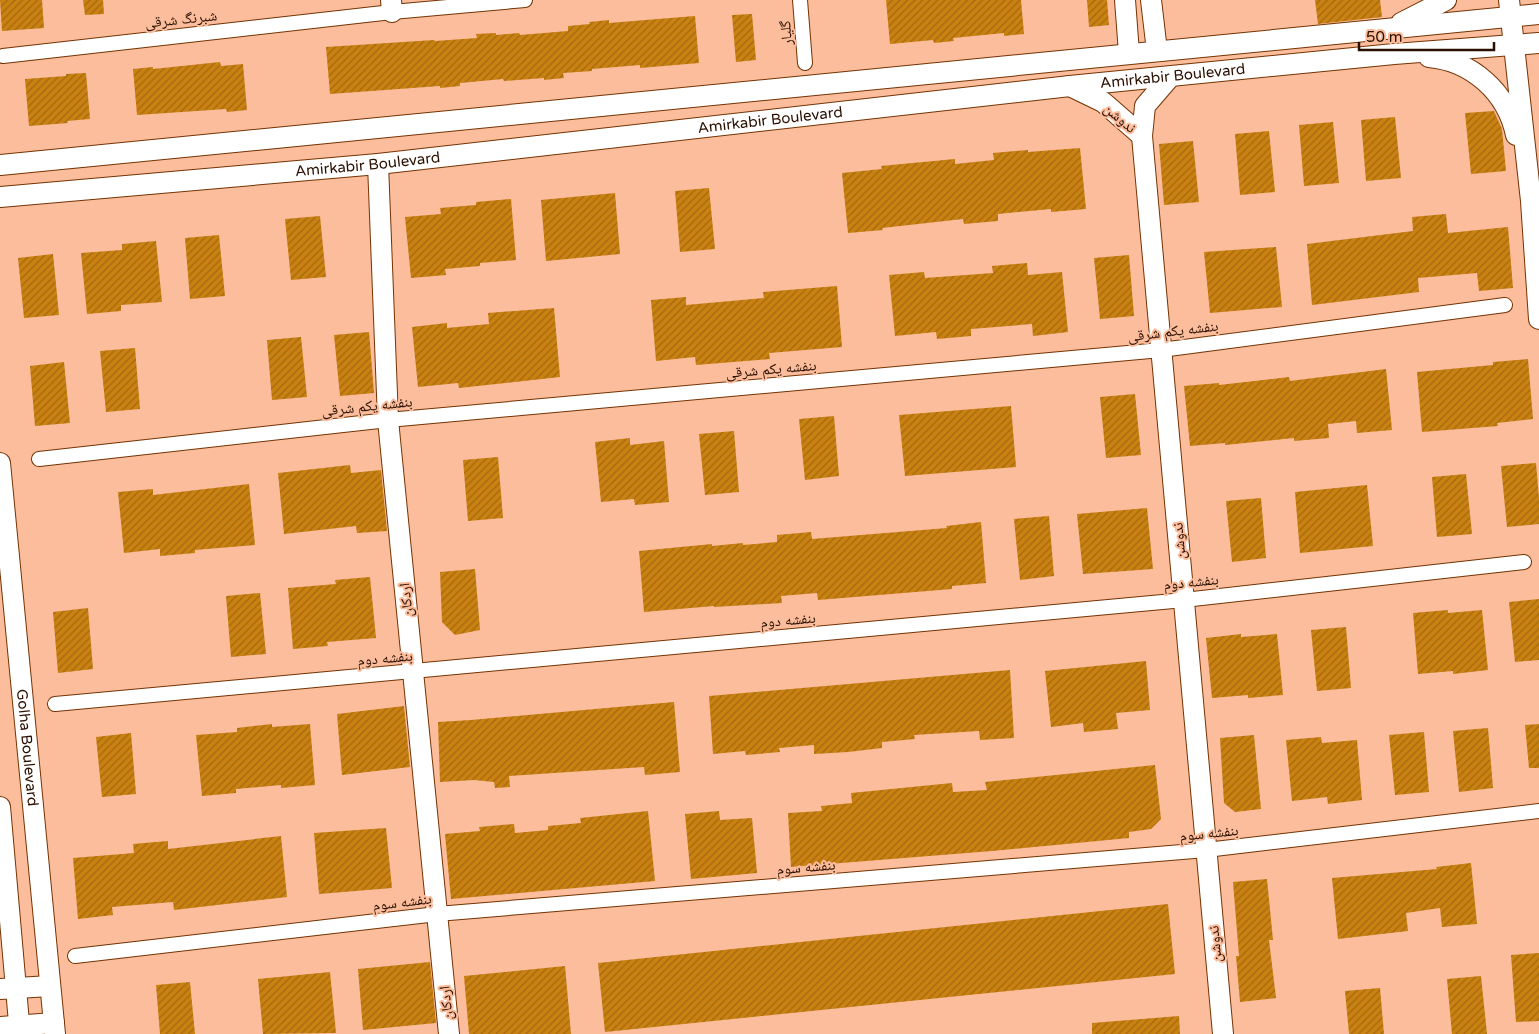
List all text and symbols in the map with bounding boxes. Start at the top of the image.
street label: شبرنگ شرقی [144,6,218,33]
street label: گلیار [776,19,796,47]
scale bar [1359,20,1494,52]
text: 50 m [1366,28,1403,46]
street label: Amirkabir Boulevard [1099,60,1246,92]
street label: ندوشن [1099,99,1140,138]
street label: Amirkabir Boulevard [697,103,844,137]
street label: Amirkabir Boulevard [294,148,441,180]
street label: بنفشه یکم شرقی [1127,317,1220,346]
street label: بنفشه یکم شرقی [725,356,817,383]
street label: بنفشه یکم شرقی [321,392,413,421]
street label: ندوشن [1168,522,1191,560]
street label: بنفشه دوم [1162,570,1220,595]
street label: اردکان [395,582,418,618]
street label: بنفشه دوم [760,609,817,632]
street label: بنفشه دوم [357,647,414,670]
street label: Golha Boulevard [13,688,42,807]
street label: بنفشه سوم [1179,821,1239,846]
street label: بنفشه سوم [776,855,836,880]
street label: بنفشه سوم [372,889,433,916]
street label: ندوشن [1204,925,1227,963]
street label: اردکان [435,985,458,1021]

